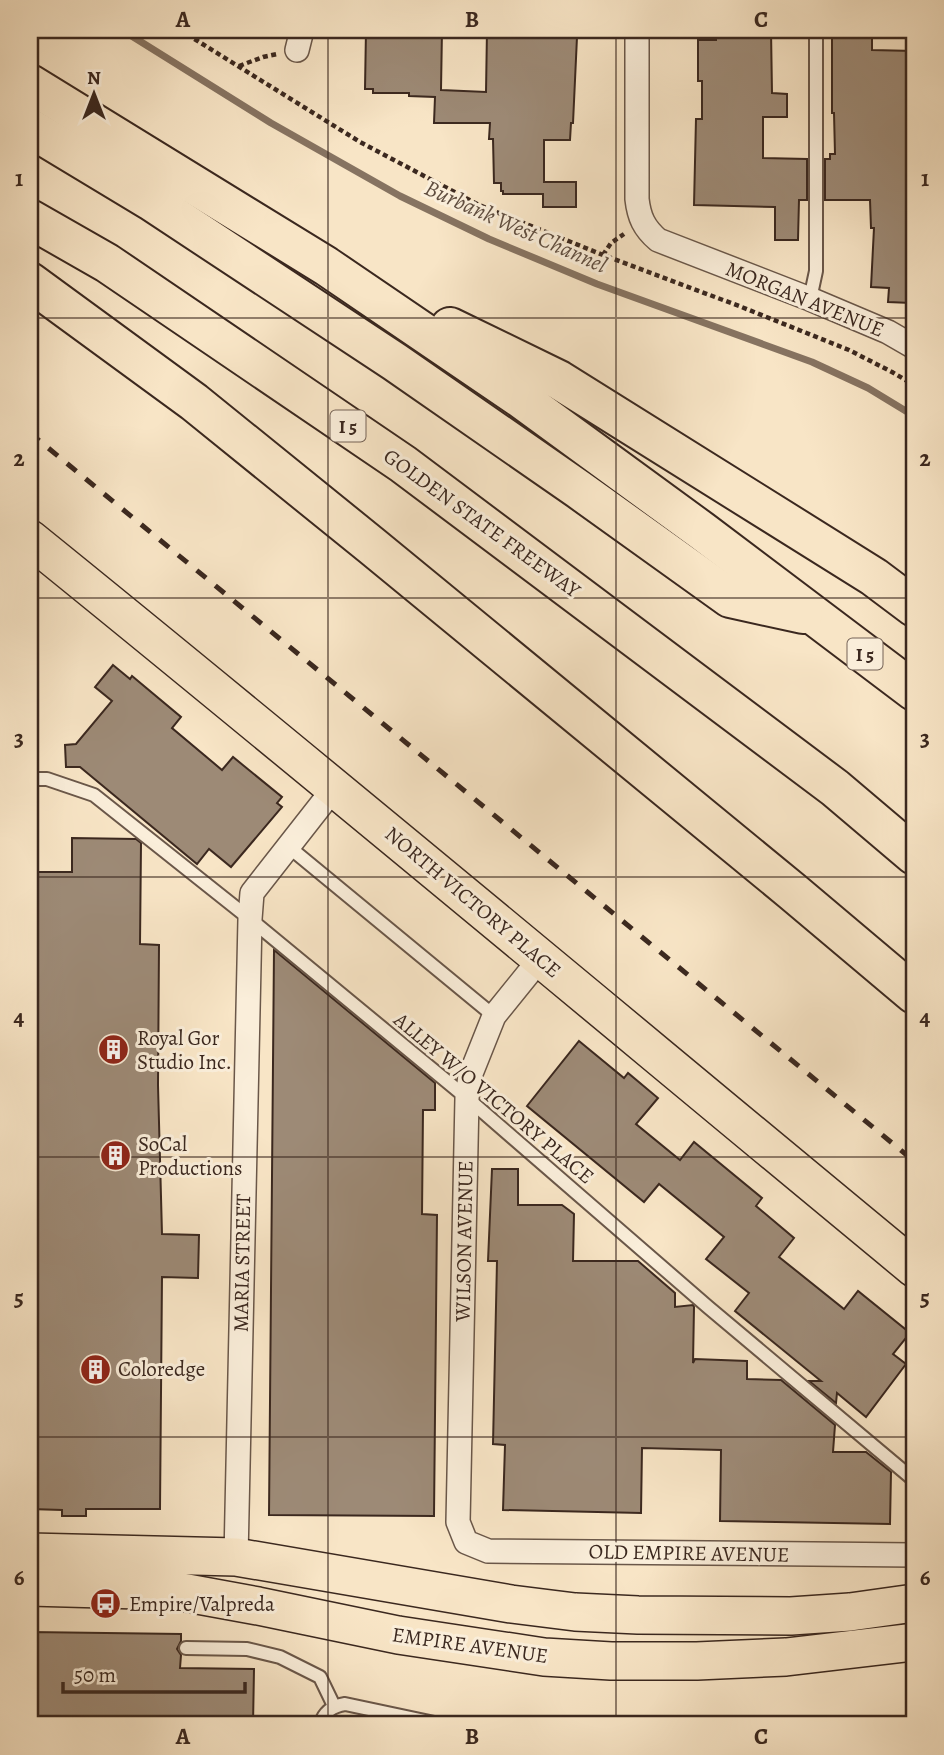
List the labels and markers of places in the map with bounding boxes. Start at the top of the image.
place label: Royal Gor Studio Inc. [137,1024,232,1076]
building icon: Royal Gor Studio Inc. [97,1033,131,1067]
place label: SoCal Productions [138,1130,242,1182]
building icon: SoCal Productions [98,1139,132,1173]
building icon: Coloredge [78,1352,112,1386]
place label: Coloredge [118,1355,205,1383]
bus stop icon: Empire/Valpreda [89,1587,123,1621]
place label: Empire/Valpreda [129,1590,275,1618]

